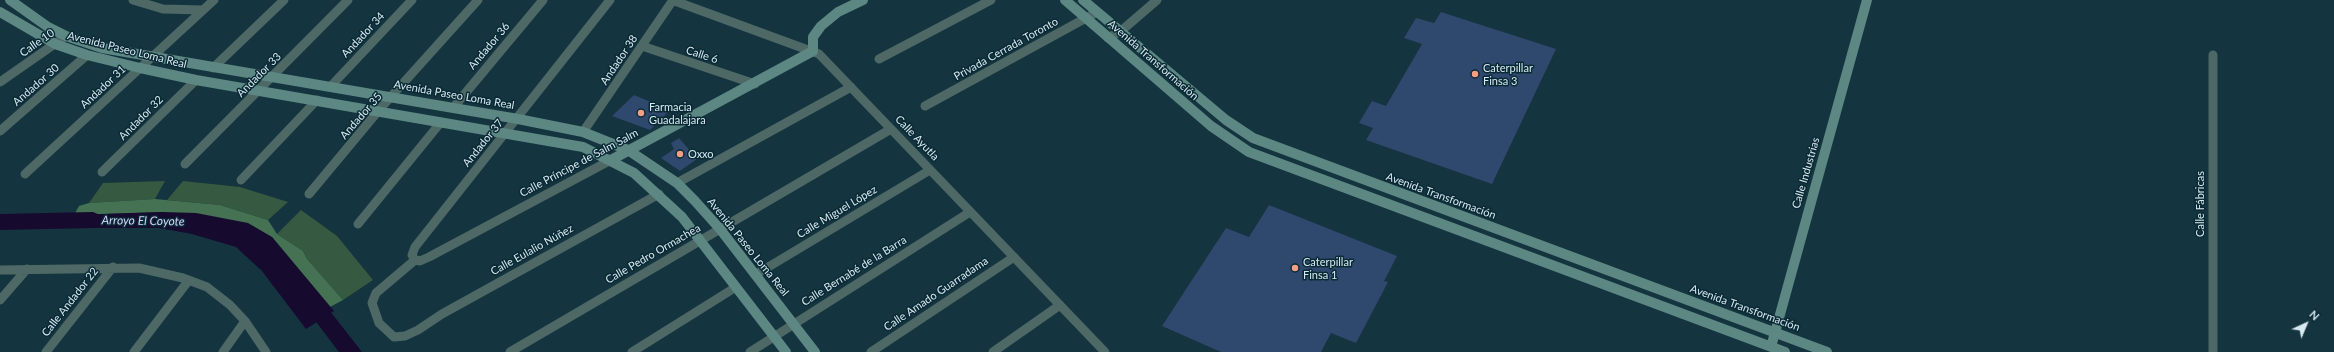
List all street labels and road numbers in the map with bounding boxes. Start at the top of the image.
street label: Andador 34 [339,10,387,60]
street label: Privada Cerrada Toronto [952,15,1060,83]
street label: Avenida Transformación [1105,17,1201,103]
street label: Andador 36 [466,20,512,72]
street label: Calle 10 [17,26,57,60]
street label: Avenida Paseo Loma Real [66,29,188,71]
street label: Andador 38 [598,33,640,87]
street label: Calle 6 [684,44,720,66]
street label: Andador 33 [234,50,284,100]
street label: Andador 30 [10,61,62,109]
street label: Andador 31 [78,63,128,111]
street label: Avenida Paseo Loma Real [393,78,515,112]
street label: Andador 35 [337,90,385,142]
street label: Andador 32 [116,93,166,143]
street label: Calle Ayutla [892,113,942,163]
street label: Andador 37 [460,117,506,169]
street label: Calle Príncipe de Salm Salm [518,126,640,200]
street label: Calle Industrias [1790,136,1822,210]
street label: Avenida Transformación [1384,170,1498,222]
street label: Calle Fábricas [2193,171,2207,237]
street label: Calle Miguel López [795,183,879,241]
street label: Avenida Paseo Loma Real [704,195,792,299]
street label: Calle Pedro Ormachea [603,221,703,287]
street label: Calle Eulalio Núñez [488,222,576,278]
street label: Calle Bernabé de la Barra [799,233,909,309]
street label: Calle Amado Guarradama [881,254,991,334]
street label: Calle Andador 22 [39,265,101,339]
street label: Avenida Transformación [1688,282,1802,334]

